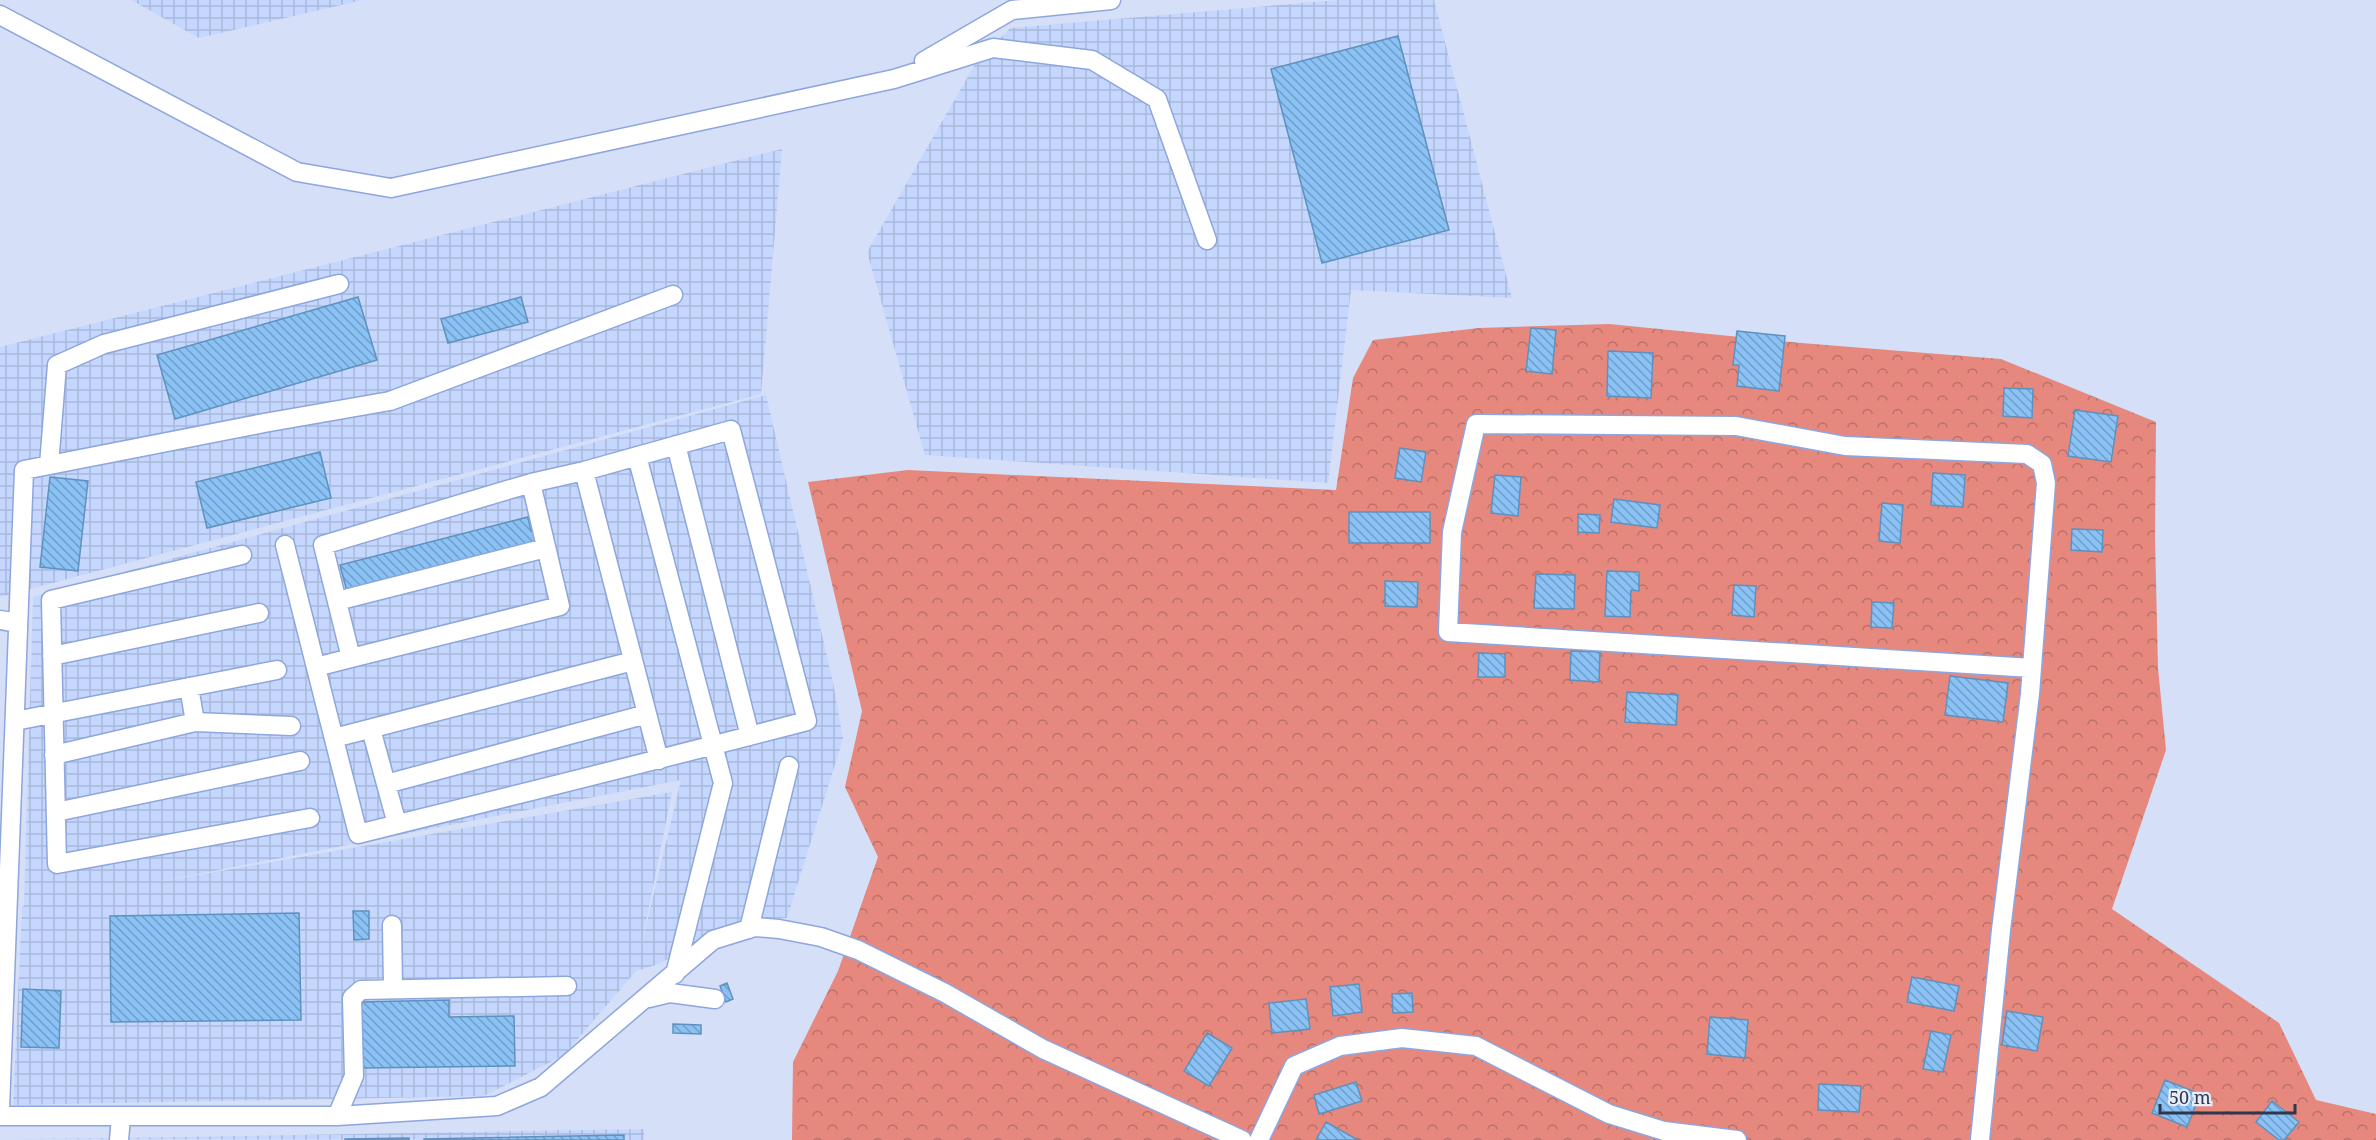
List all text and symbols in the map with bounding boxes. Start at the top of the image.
scale bar [2160,1077,2295,1115]
text: 50 m [2169,1085,2211,1109]

